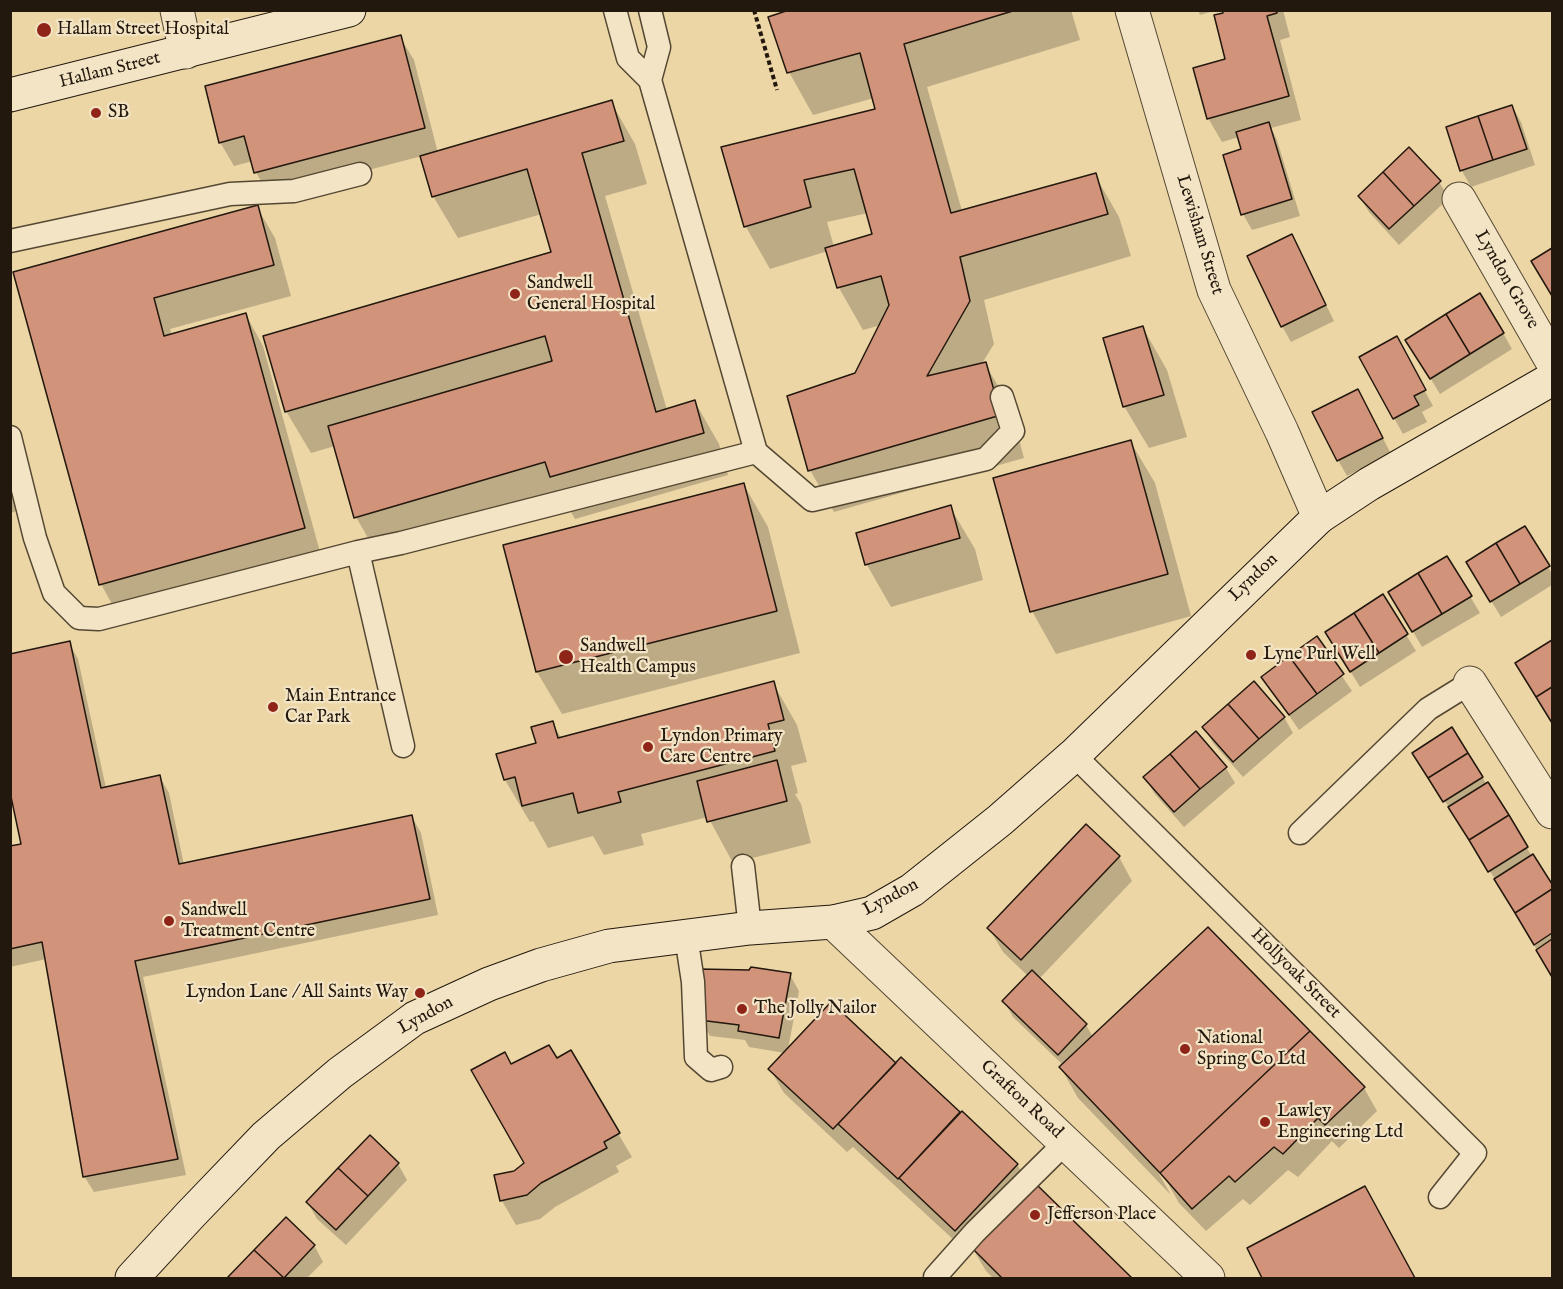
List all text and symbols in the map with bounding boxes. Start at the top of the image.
place label: Hallam Street Hospital [57,19,229,41]
marker: Hallam Street Hospital [35,21,53,39]
street label: Hallam Street [57,48,163,94]
place label: SB [108,102,129,124]
marker: SB [89,106,103,120]
street label: Lewisham Street [1171,173,1227,297]
street label: Lyndon Grove [1469,227,1543,333]
place label: Sandwell General Hospital [527,273,655,316]
marker: Sandwell General Hospital [508,287,522,301]
street label: Lyndon [1225,549,1283,607]
place label: Sandwell Health Campus [580,636,696,678]
place label: Lyne Purl Well [1263,644,1376,666]
marker: Sandwell Health Campus [557,648,575,666]
marker: Lyne Purl Well [1244,648,1258,662]
place label: Main Entrance Car Park [285,686,396,728]
marker: Main Entrance Car Park [266,700,280,714]
place label: Lyndon Primary Care Centre [660,726,783,768]
marker: Lyndon Primary Care Centre [641,740,655,754]
street label: Lyndon [860,874,922,922]
place label: Sandwell Treatment Centre [181,900,315,942]
marker: Sandwell Treatment Centre [162,914,176,928]
street label: Hollyoak Street [1245,924,1345,1024]
place label: Lyndon Lane / All Saints Way [186,982,408,1004]
marker: Lyndon Lane / All Saints Way [413,986,427,1000]
street label: Lyndon [395,992,457,1040]
place label: The Jolly Nailor [754,998,877,1020]
marker: The Jolly Nailor [735,1002,749,1016]
place label: National Spring Co Ltd [1197,1028,1306,1070]
marker: National Spring Co Ltd [1178,1042,1192,1056]
street label: Grafton Road [975,1056,1067,1144]
place label: Lawley Engineering Ltd [1277,1101,1403,1144]
marker: Lawley Engineering Ltd [1258,1115,1272,1129]
place label: Jefferson Place [1047,1204,1156,1226]
marker: Jefferson Place [1028,1208,1042,1222]

